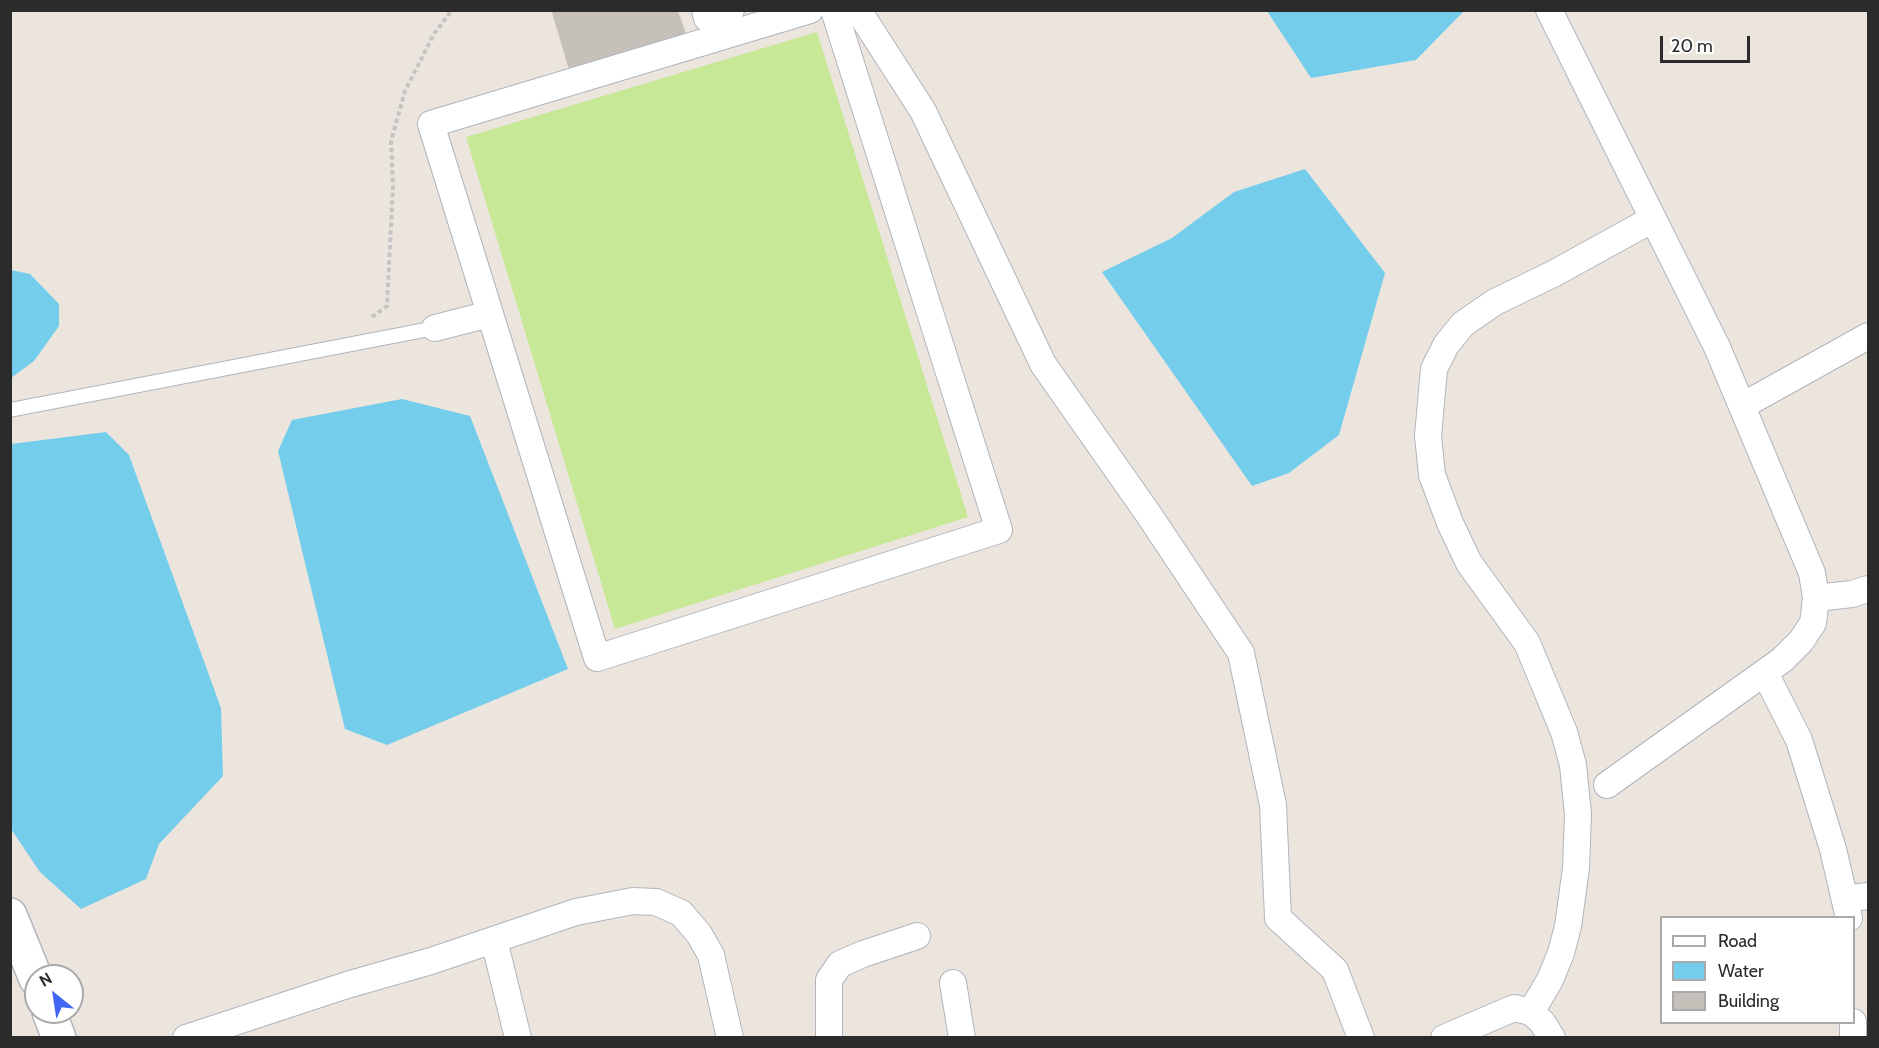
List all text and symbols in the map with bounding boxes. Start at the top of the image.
scale bar [1663,24,1753,62]
text: 20 m [1671,35,1713,57]
legend [1660,916,1855,1024]
text: Road [1718,930,1757,952]
text: Water [1718,960,1764,982]
north arrow [24,964,84,1024]
text: N [36,969,55,991]
text: Building [1718,990,1779,1012]

